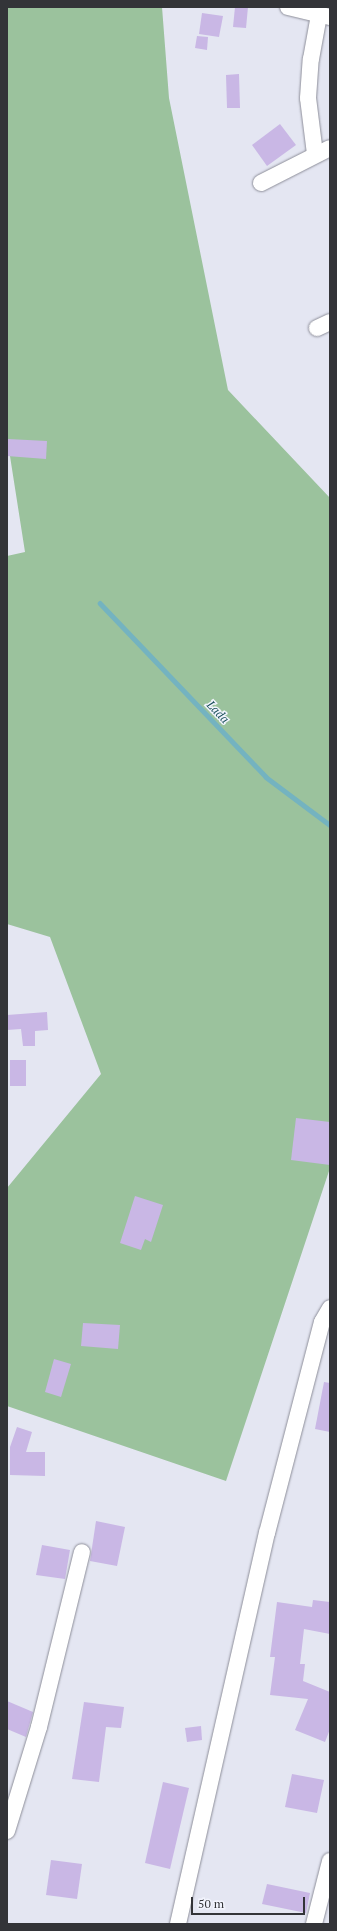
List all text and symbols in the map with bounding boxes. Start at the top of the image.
water label: Lada [204,698,232,726]
scale bar [193,1889,307,1915]
text: 50 m [198,1896,224,1911]

